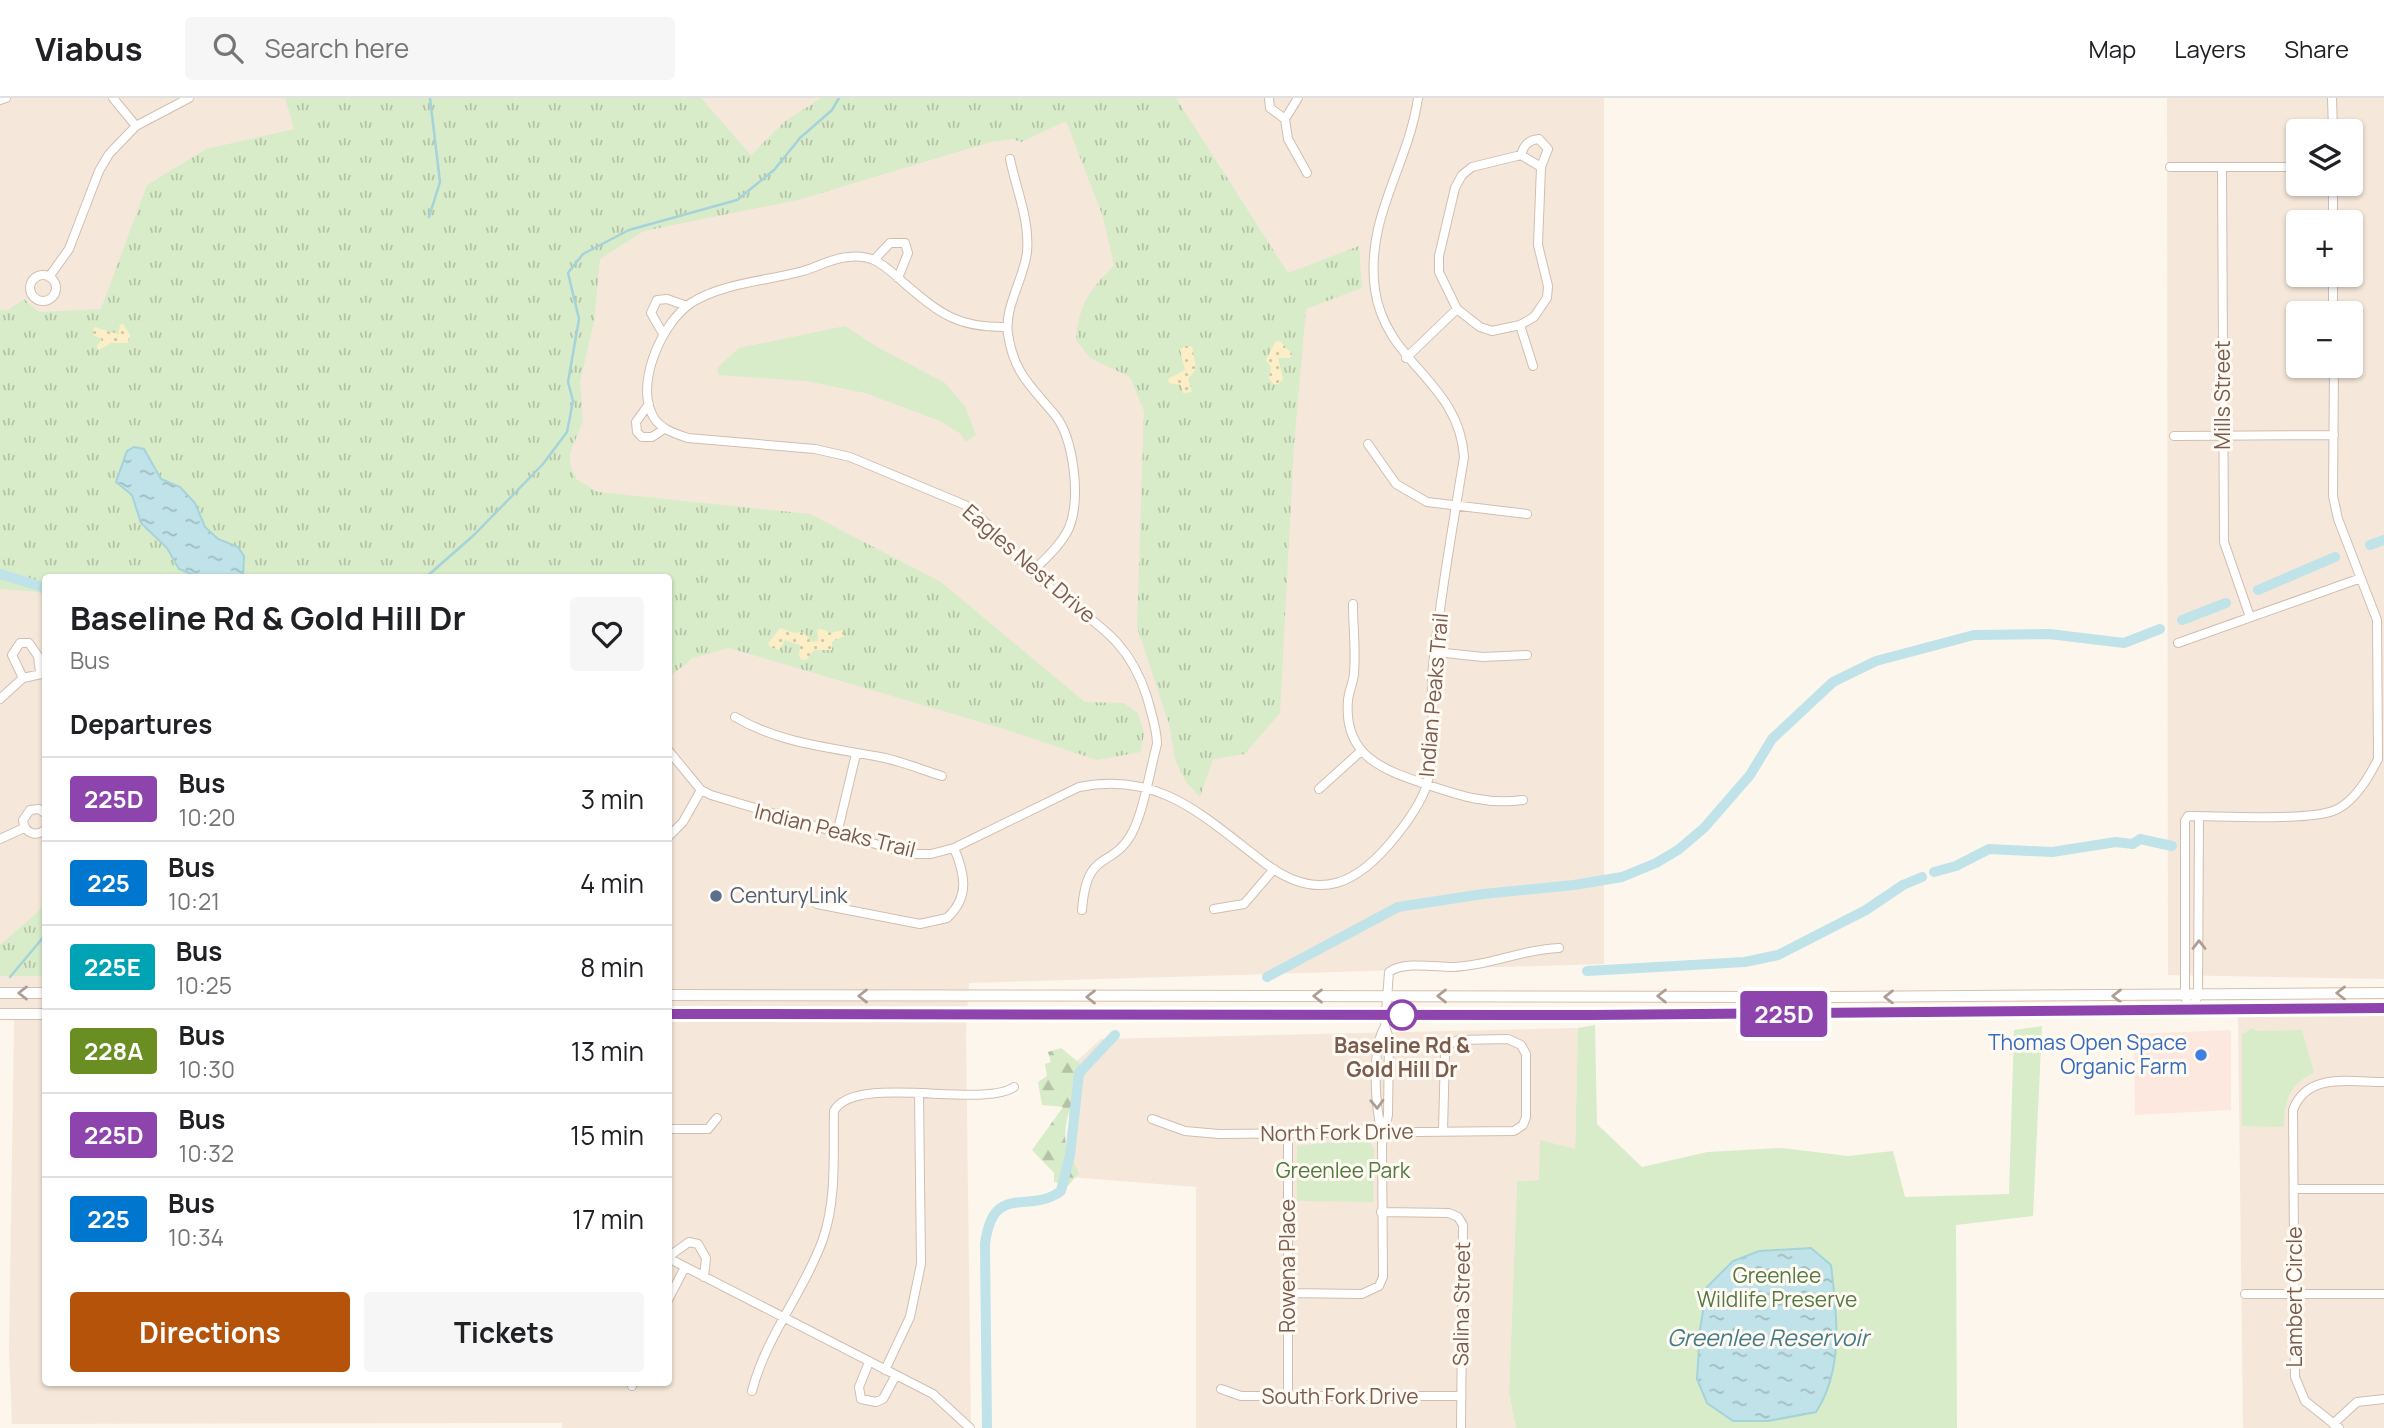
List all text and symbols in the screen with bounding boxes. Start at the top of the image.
search box [185,17,675,80]
text: Viabus [35,26,143,71]
icon: search [209,29,247,67]
text: Search here [265,30,409,66]
text: Map [2089,32,2136,65]
text: Layers [2174,32,2246,65]
text: Share [2284,32,2349,65]
map controls [2286,119,2363,378]
button: layers [2286,119,2363,196]
button: + [2286,210,2363,287]
button: − [2286,301,2363,378]
street label: Mills Street [2208,340,2236,450]
street label: Eagles Nest Drive [957,498,1102,629]
text: Baseline Rd & Gold Hill Dr [70,595,466,640]
button: heart [570,597,644,671]
street label: Indian Peaks Trail [1412,612,1454,778]
text: Bus [70,644,110,676]
text: Departures [70,706,212,742]
text: Bus [178,765,225,801]
text: 3 min [581,781,644,817]
text: 225D [84,782,143,815]
street label: Indian Peaks Trail [752,797,919,864]
text: 10:20 [178,801,236,833]
text: Bus [168,849,215,885]
text: 4 min [580,865,644,901]
text: 225 [87,866,130,899]
place label: CenturyLink [730,881,848,909]
text: 10:21 [168,885,220,917]
marker: CenturyLink [708,888,724,904]
text: Bus [176,933,222,969]
one-way arrow [2191,939,2207,950]
text: 8 min [580,949,644,985]
text: 225E [84,950,141,983]
text: 10:25 [176,969,232,1001]
one-way arrow [17,985,28,1001]
one-way arrow [2335,986,2346,1001]
one-way arrow [857,988,868,1004]
one-way arrow [1312,988,1323,1004]
one-way arrow [1436,988,1447,1004]
one-way arrow [2111,988,2121,1004]
one-way arrow [1085,989,1095,1005]
one-way arrow [1656,989,1667,1004]
one-way arrow [1883,989,1894,1005]
line badge: 225D [1735,991,1833,1037]
text: 225D [1754,997,1814,1030]
marker: Baseline Rd & Gold Hill Dr [1387,1000,1417,1030]
text: Bus [178,1017,225,1053]
place label: Thomas Open Space Organic Farm [1988,1028,2187,1080]
place label: Baseline Rd & Gold Hill Dr [1334,1031,1470,1083]
text: 13 min [571,1033,644,1069]
text: 228A [84,1034,143,1067]
marker: Thomas Open Space Organic Farm [2193,1047,2209,1063]
text: 10:30 [178,1053,235,1085]
one-way arrow [1370,1099,1385,1110]
text: Bus [178,1101,225,1137]
text: 15 min [570,1117,644,1153]
street label: North Fork Drive [1260,1117,1414,1147]
text: 225D [84,1118,143,1151]
text: 10:32 [178,1137,234,1169]
park label: Greenlee Park [1276,1156,1411,1184]
text: Bus [168,1185,215,1221]
street label: Rowena Place [1273,1199,1301,1333]
text: 17 min [572,1201,644,1237]
text: 225 [87,1202,130,1235]
text: 10:34 [168,1221,224,1253]
street label: Lambert Circle [2280,1227,2308,1367]
street label: Salina Street [1446,1242,1476,1366]
park label: Greenlee Wildlife Preserve [1697,1261,1857,1313]
button: Directions [70,1292,350,1372]
button: Tickets [364,1292,644,1372]
water label: Greenlee Reservoir [1667,1321,1871,1353]
street label: South Fork Drive [1262,1382,1418,1410]

